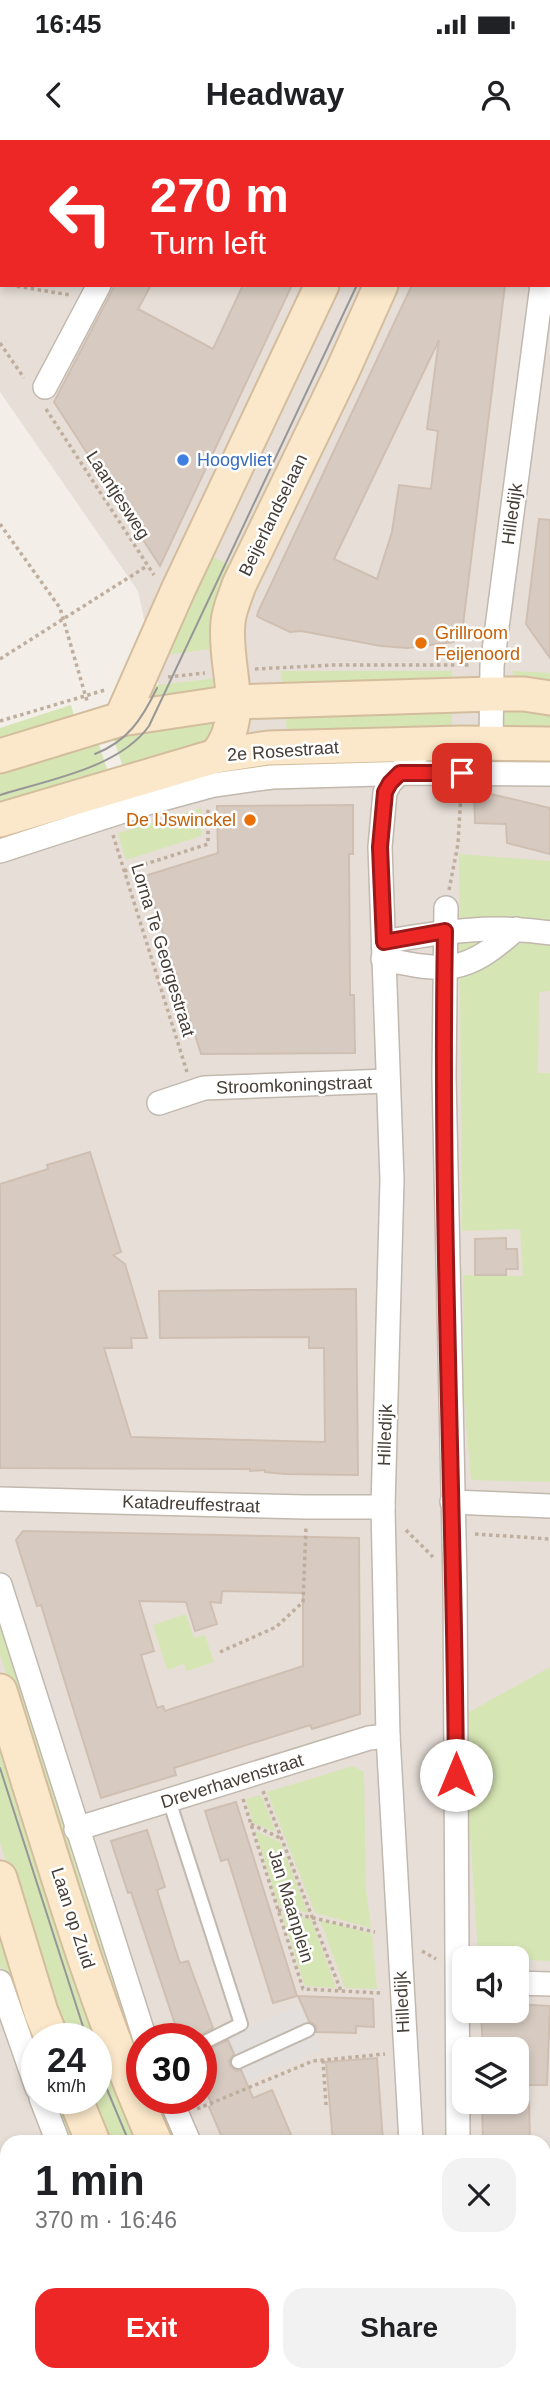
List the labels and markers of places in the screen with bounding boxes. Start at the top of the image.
place label: Hoogvliet [197,450,272,470]
marker: Hoogvliet [175,452,191,468]
place label: Grillroom Feijenoord [435,623,520,664]
marker: Grillroom Feijenoord [413,635,429,651]
pin [432,743,492,803]
place label: De IJswinckel [126,810,236,830]
marker: De IJswinckel [242,812,258,828]

